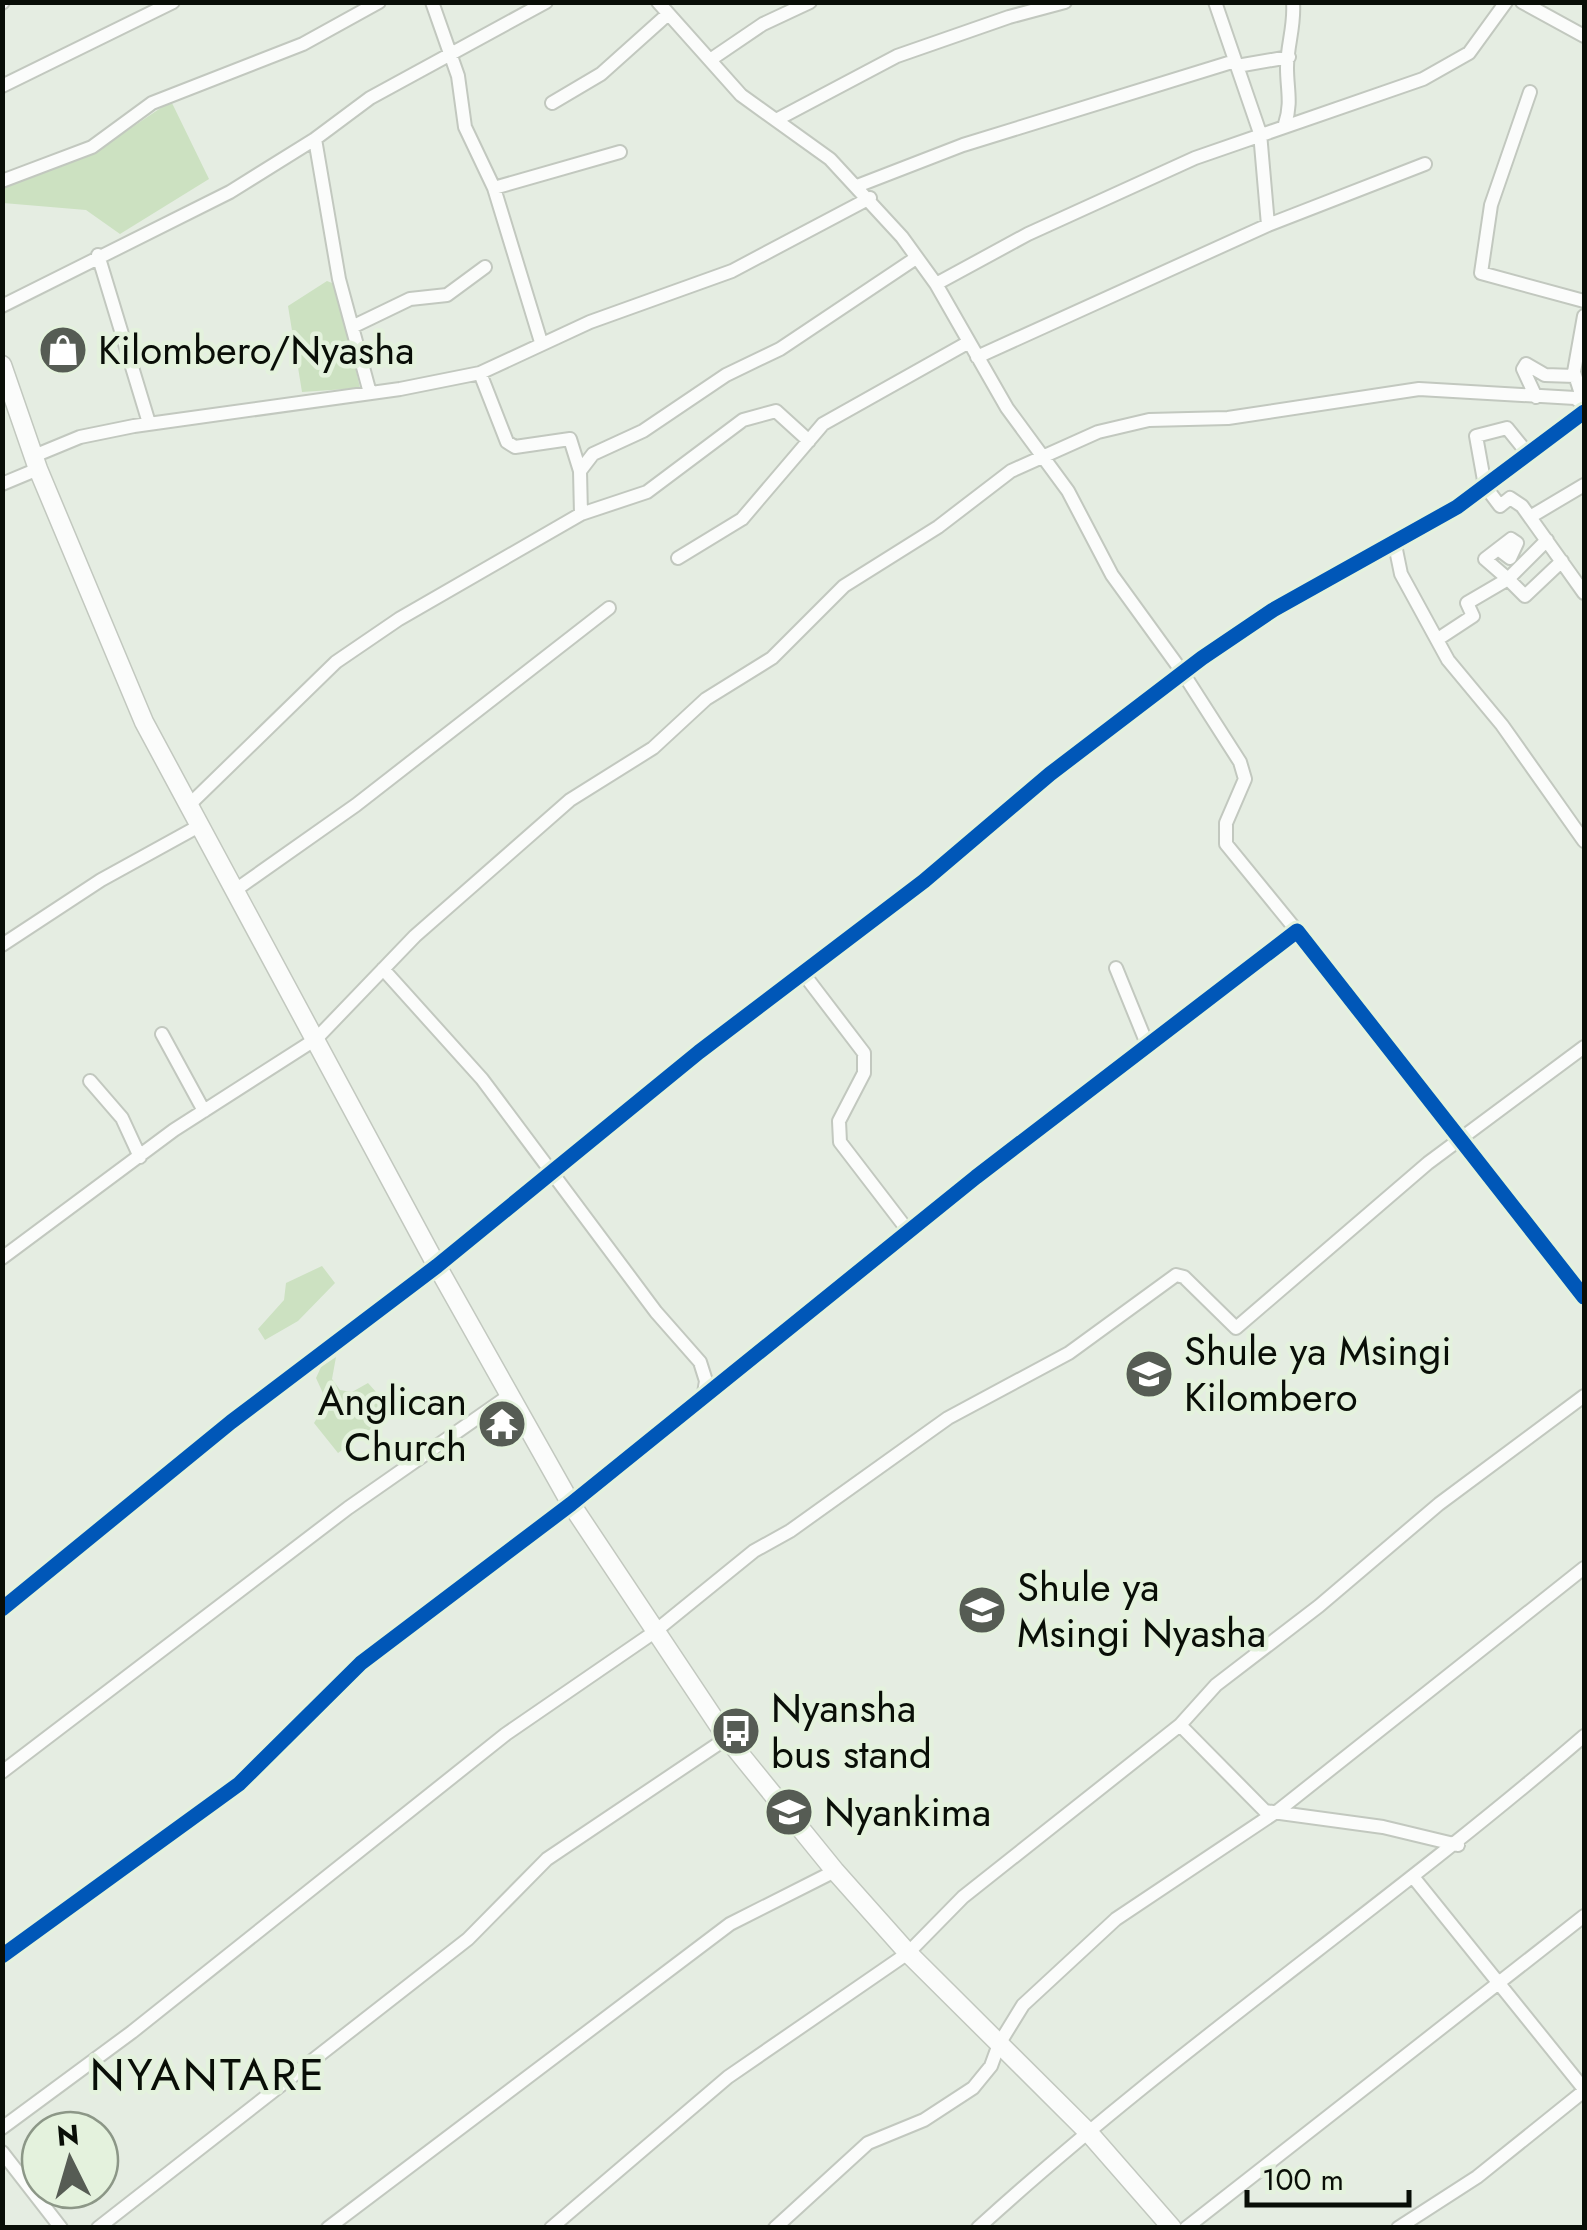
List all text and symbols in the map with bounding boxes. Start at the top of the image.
place label: Kilombero/Nyasha [98,321,414,379]
shop icon: Kilombero/Nyasha [37,324,89,376]
place label: Shule ya Msingi Kilombero [1184,1322,1452,1426]
school or university icon: Shule ya Msingi Kilombero [1123,1348,1175,1400]
place label: Anglican Church [318,1372,467,1476]
temple icon: Anglican Church [476,1398,528,1450]
place label: Shule ya Msingi Nyasha [1017,1558,1266,1662]
school or university icon: Shule ya Msingi Nyasha [956,1584,1008,1636]
place label: Nyansha bus stand [771,1679,932,1783]
bus stop icon: Nyansha bus stand [710,1705,762,1757]
place label: Nyankima [824,1783,991,1841]
school or university icon: Nyankima [763,1786,815,1838]
district label: NYANTARE [90,2042,326,2107]
north arrow [20,2110,120,2210]
text: N [55,2114,81,2157]
scale bar [1247,2145,1410,2207]
text: 100 m [1262,2158,1344,2201]

